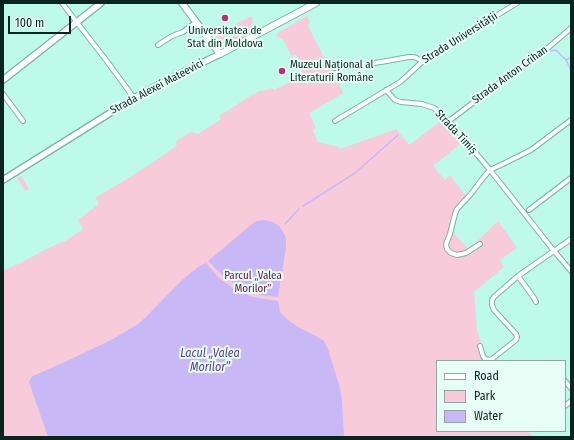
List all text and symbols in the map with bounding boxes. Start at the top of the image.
scale bar [10,8,73,34]
street label: Strada Universității [420,10,500,66]
marker: Universitatea de Stat din Moldova [220,13,230,23]
text: 100 m [15,16,44,30]
place label: Universitatea de Stat din Moldova [187,24,263,50]
street label: Strada Anton Crihan [470,43,550,107]
street label: Strada Alexei Mateevici [108,57,206,117]
place label: Muzeul Național al Literaturii Române [290,58,373,84]
marker: Muzeul Național al Literaturii Române [277,66,287,76]
street label: Strada Timiș [432,107,480,157]
park label: Parcul „Valea Morilor” [224,269,282,295]
water label: Lacul „Valea Morilor” [180,347,240,375]
legend [436,360,566,432]
text: Road [474,369,499,383]
text: Park [474,389,495,403]
text: Water [474,409,502,423]

